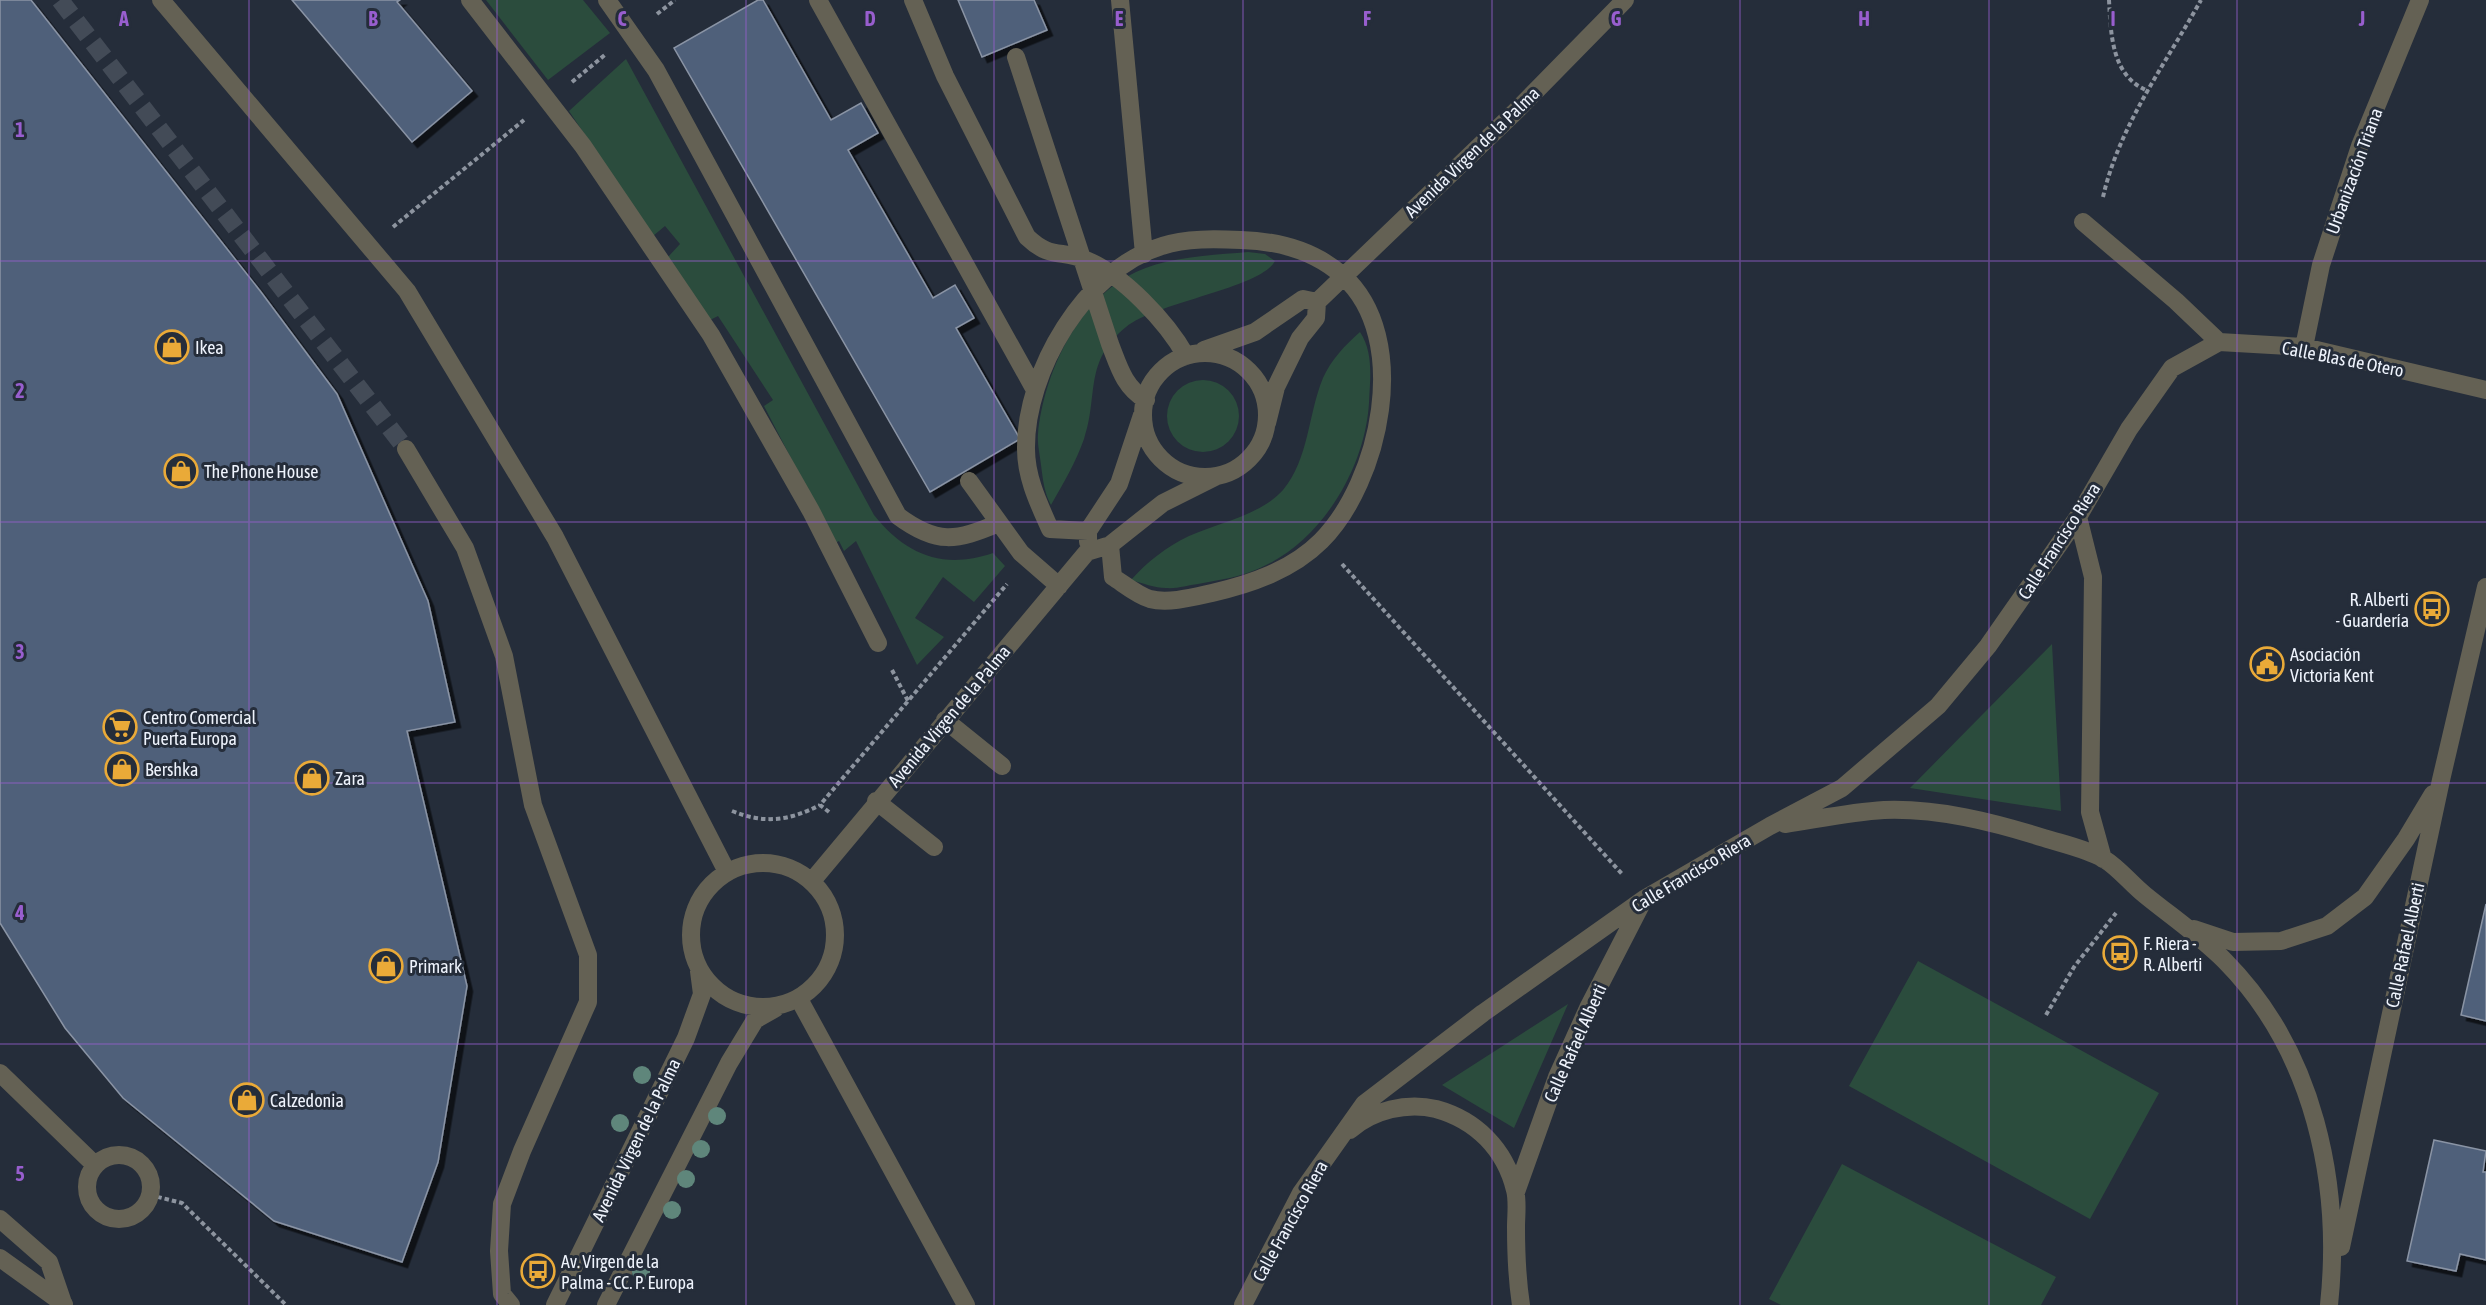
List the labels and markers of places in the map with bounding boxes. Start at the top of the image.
shop icon: Ikea [154,329,190,365]
place label: Ikea [195,337,224,358]
shop icon: The Phone House [163,453,199,489]
place label: The Phone House [204,461,318,482]
place label: R. Alberti - Guardería [2336,589,2409,631]
bus stop icon: R. Alberti - Guardería [2414,591,2450,627]
place label: Asociación Victoria Kent [2290,644,2374,686]
public building icon: Asociación Victoria Kent [2249,646,2285,682]
place label: Centro Comercial Puerta Europa [143,707,257,749]
supermarket icon: Centro Comercial Puerta Europa [102,709,138,745]
shop icon: Bershka [104,751,140,787]
place label: Bershka [145,759,198,780]
shop icon: Zara [294,760,330,796]
place label: Zara [335,768,365,789]
place label: F. Riera - R. Alberti [2143,933,2202,975]
bus stop icon: F. Riera - R. Alberti [2102,935,2138,971]
shop icon: Primark [368,948,404,984]
place label: Primark [409,956,462,977]
shop icon: Calzedonia [229,1082,265,1118]
place label: Calzedonia [270,1090,344,1111]
place label: Av. Virgen de la Palma - CC. P. Europa [561,1251,694,1293]
bus stop icon: Av. Virgen de la Palma - CC. P. Europa [520,1253,556,1289]

